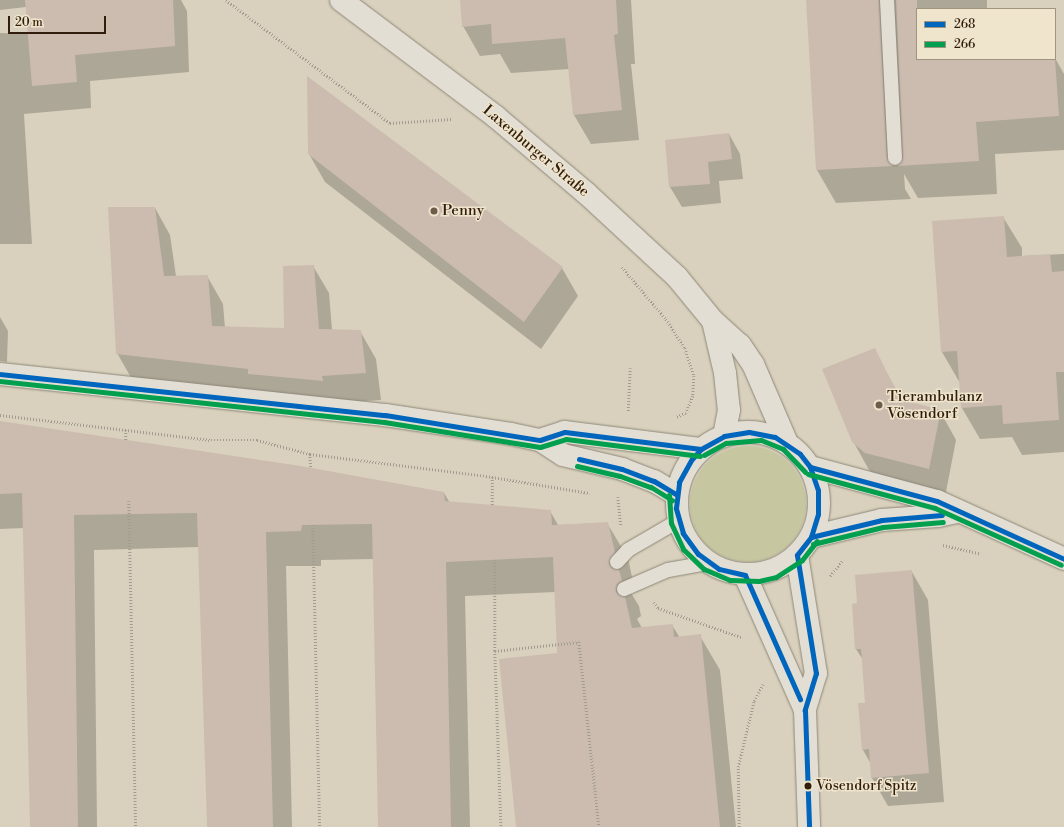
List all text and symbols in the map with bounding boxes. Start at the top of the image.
scale bar [10,8,108,34]
legend [916,8,1056,60]
text: 20 m [15,15,43,30]
text: 268 [954,17,975,32]
text: 266 [954,37,975,52]
street label: Laxenburger Straße [479,101,593,201]
place label: Penny [442,202,484,220]
marker: Penny [429,206,439,216]
place label: Tierambulanz Vösendorf [887,387,982,422]
marker: Tierambulanz Vösendorf [874,400,884,410]
place label: Vösendorf Spitz [816,778,917,794]
marker: Vösendorf Spitz [803,781,813,791]

